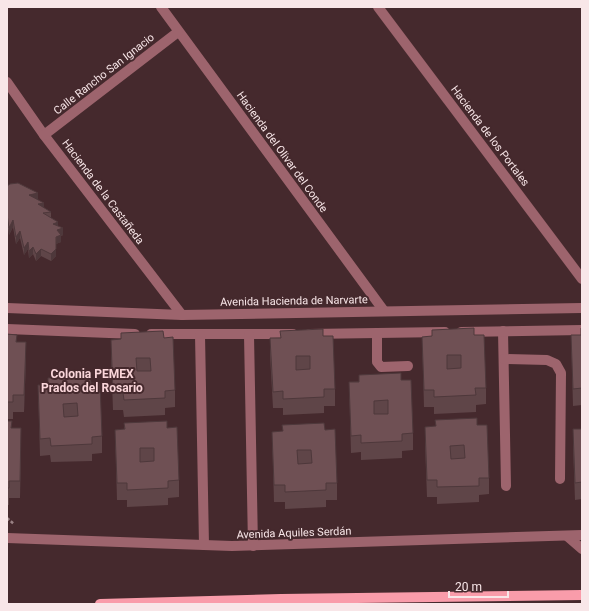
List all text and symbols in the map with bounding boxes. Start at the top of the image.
street label: Calle Rancho San Ignacio [51,31,157,117]
street label: Hacienda de los Portales [448,83,532,189]
street label: Hacienda del Olivar del Conde [234,89,330,215]
street label: Hacienda de la Castañeda [59,137,147,247]
street label: Avenida Hacienda de Narvarte [220,293,368,309]
district label: Colonia PEMEX Prados del Rosario [41,367,143,395]
street label: Avenida Aquiles Serdán [236,524,352,542]
scale bar [449,573,508,599]
text: 20 m [455,580,482,594]

